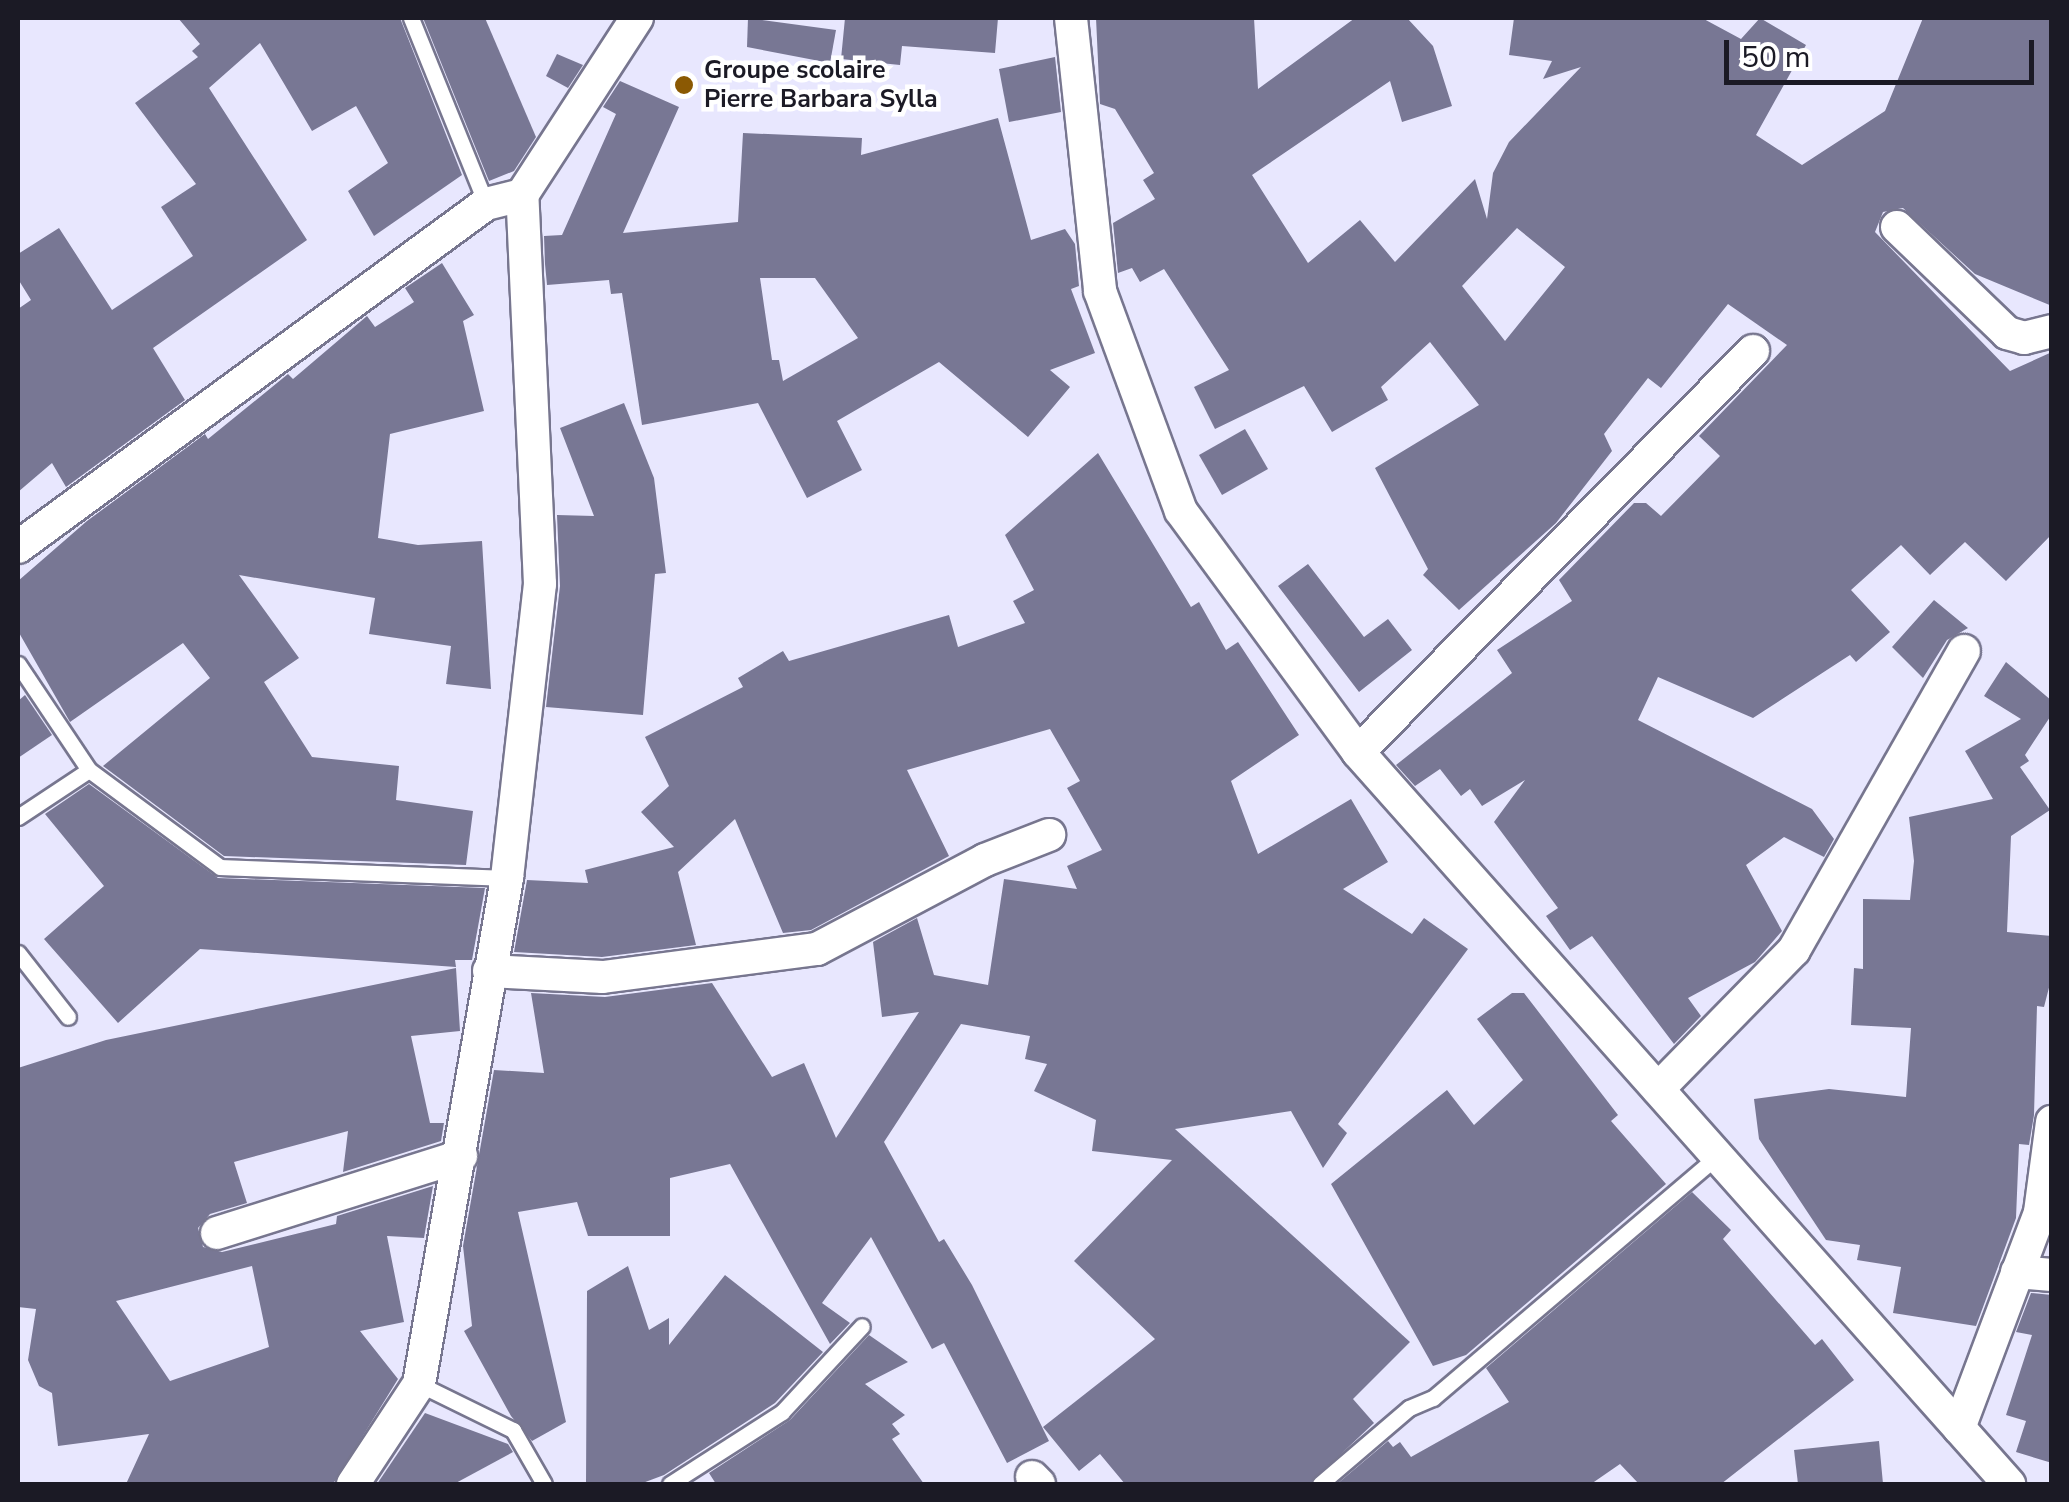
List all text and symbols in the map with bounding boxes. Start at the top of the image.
scale bar [1729,20,2039,82]
text: 50 m [1741,37,1810,78]
place label: Groupe scolaire Pierre Barbara Sylla [704,56,938,115]
marker: Groupe scolaire Pierre Barbara Sylla [673,74,695,96]

